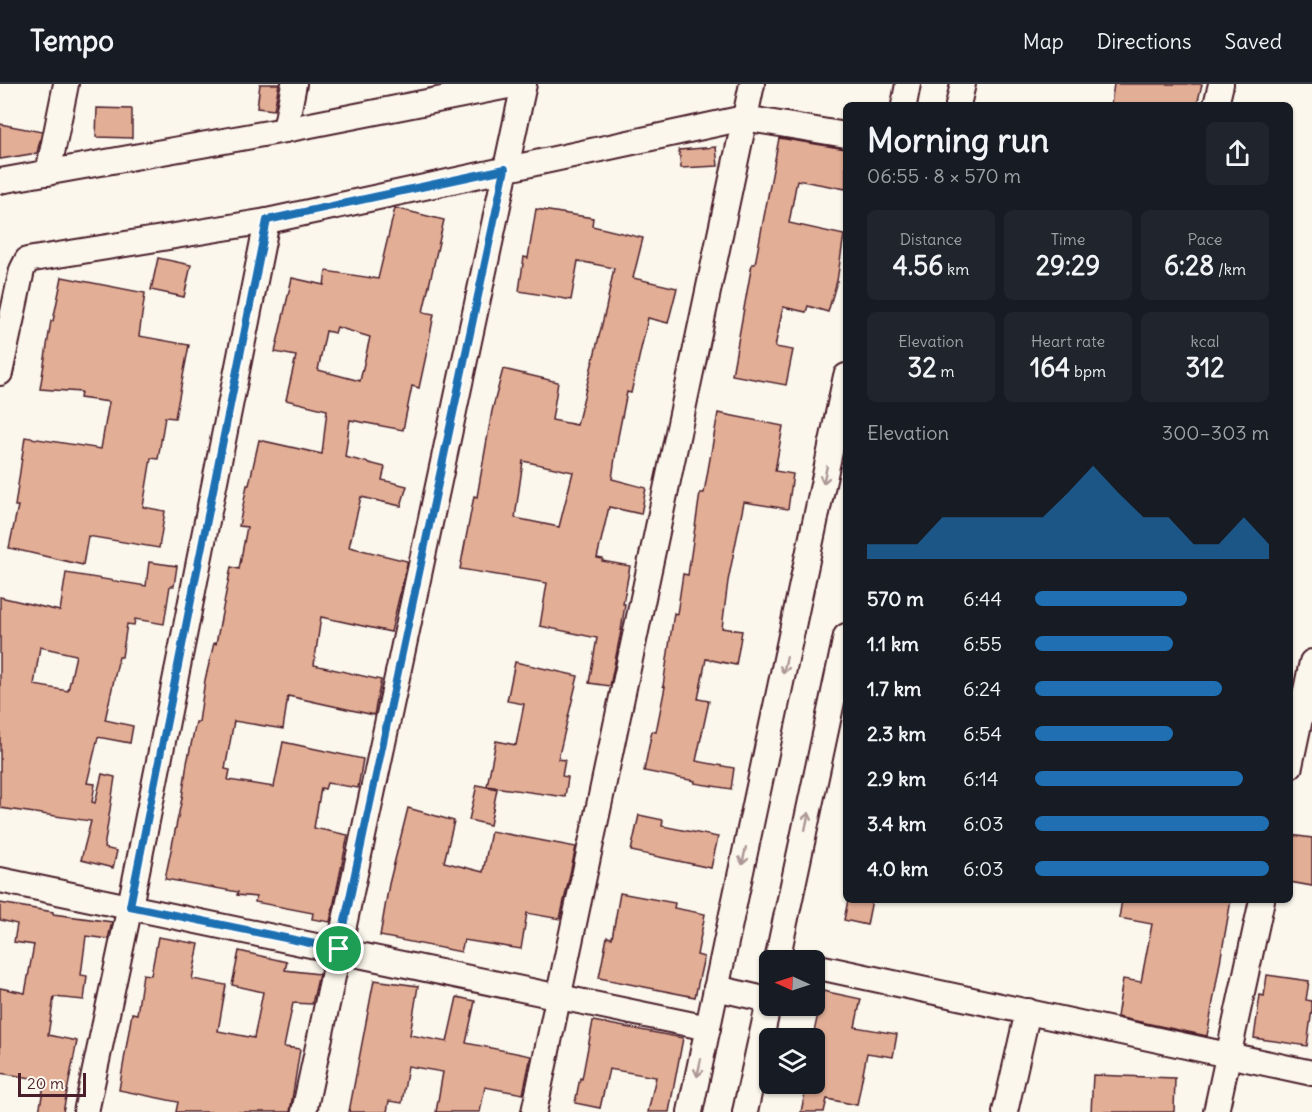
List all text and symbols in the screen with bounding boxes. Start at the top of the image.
text: Tempo [30,23,114,59]
text: Map [1023,28,1064,55]
text: Directions [1097,28,1191,55]
text: Saved [1224,28,1282,55]
text: Morning run [867,119,1049,161]
button: share [1206,122,1269,185]
text: 06:55 · 8 × 570 m [867,163,1021,188]
text: Distance [900,229,962,249]
text: Time [1051,229,1085,249]
text: Pace [1188,229,1222,249]
text: 4.56 [893,249,943,282]
text: 29:29 [1036,249,1100,282]
text: 6:28 [1164,249,1214,282]
text: km [943,259,969,279]
text: /km [1214,259,1246,279]
text: Elevation [898,331,964,351]
text: Heart rate [1031,331,1105,351]
text: kcal [1191,331,1219,351]
text: 32 [908,351,937,384]
text: 164 [1030,351,1070,384]
text: 312 [1185,351,1225,384]
text: m [937,361,954,381]
text: bpm [1070,361,1106,381]
text: Elevation [867,420,949,445]
text: 300–303 m [1162,420,1269,445]
one-way arrow [819,464,830,484]
text: 570 m [867,586,924,611]
text: 6:44 [963,586,1002,611]
text: 1.1 km [867,631,919,656]
text: 6:55 [963,631,1002,656]
one-way arrow [779,655,790,675]
text: 1.7 km [867,676,921,701]
text: 6:24 [963,676,1001,701]
text: 2.3 km [867,721,926,746]
text: 6:54 [963,721,1002,746]
text: 2.9 km [867,766,926,791]
text: 6:14 [963,766,999,791]
one-way arrow [802,811,813,831]
text: 3.4 km [867,811,926,836]
text: 6:03 [963,811,1004,836]
one-way arrow [738,846,749,866]
text: 4.0 km [867,856,928,881]
text: 6:03 [963,856,1004,881]
pin [313,923,364,974]
icon: arrive [322,932,355,965]
north arrow [759,950,825,1016]
map controls [759,950,825,1094]
button: layers [759,1028,825,1094]
one-way arrow [693,1057,704,1077]
scale bar [18,1070,86,1098]
text: 20 m [27,1073,64,1093]

